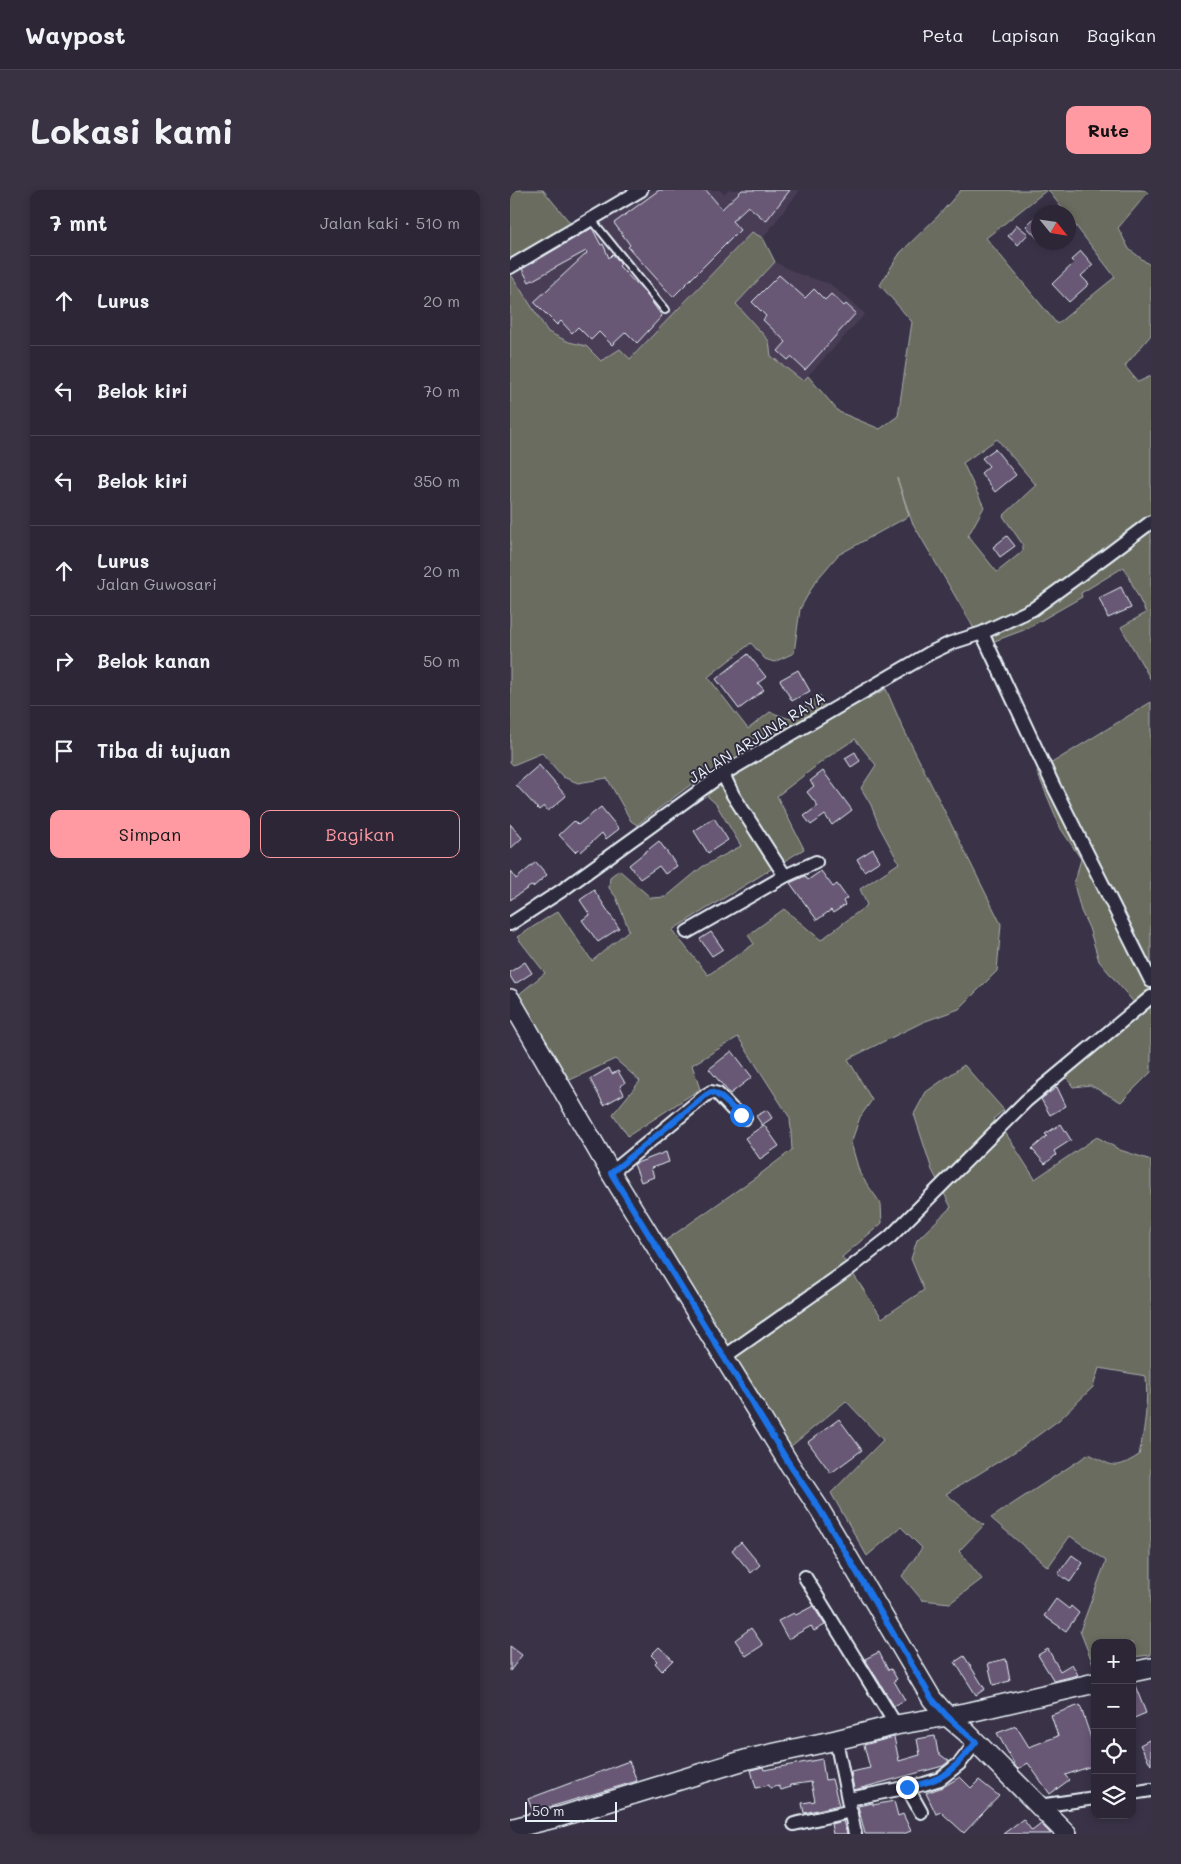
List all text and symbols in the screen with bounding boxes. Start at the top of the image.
text: Waypost [25,19,126,50]
text: Peta [922,23,964,47]
text: Lapisan [992,23,1059,47]
text: Bagikan [1087,23,1156,47]
button: Rute [1066,106,1151,154]
text: Lokasi kami [30,107,234,153]
north arrow [1031,205,1076,250]
text: 7 mnt [50,209,107,236]
text: Jalan kaki · 510 m [320,212,460,233]
icon: ahead [50,287,78,315]
text: Lurus [97,288,149,313]
text: 20 m [423,290,460,311]
icon: left [50,377,78,405]
text: Belok kiri [97,378,188,403]
text: 70 m [423,380,460,401]
icon: left [50,467,78,495]
text: Belok kiri [97,468,188,493]
text: 350 m [414,470,460,491]
text: Lurus [97,548,149,573]
icon: ahead [50,557,78,585]
text: 20 m [423,560,460,581]
text: Jalan Guwosari [97,573,217,594]
icon: right [50,647,78,675]
text: Belok kanan [97,648,210,673]
text: 50 m [423,650,460,671]
street label: JALAN ARJUNA RAYA [684,687,829,787]
icon: arrive [50,737,78,765]
text: Tiba di tujuan [97,738,230,763]
button: Simpan [50,810,250,858]
button: Bagikan [260,810,460,858]
route start [730,1104,753,1127]
map controls [1091,1639,1136,1819]
button: + [1091,1639,1136,1684]
button: − [1091,1684,1136,1729]
button: locate [1091,1729,1136,1774]
button: layers [1091,1774,1136,1819]
route end [896,1776,919,1799]
scale bar [525,1799,618,1822]
text: 50 m [532,1801,564,1820]

